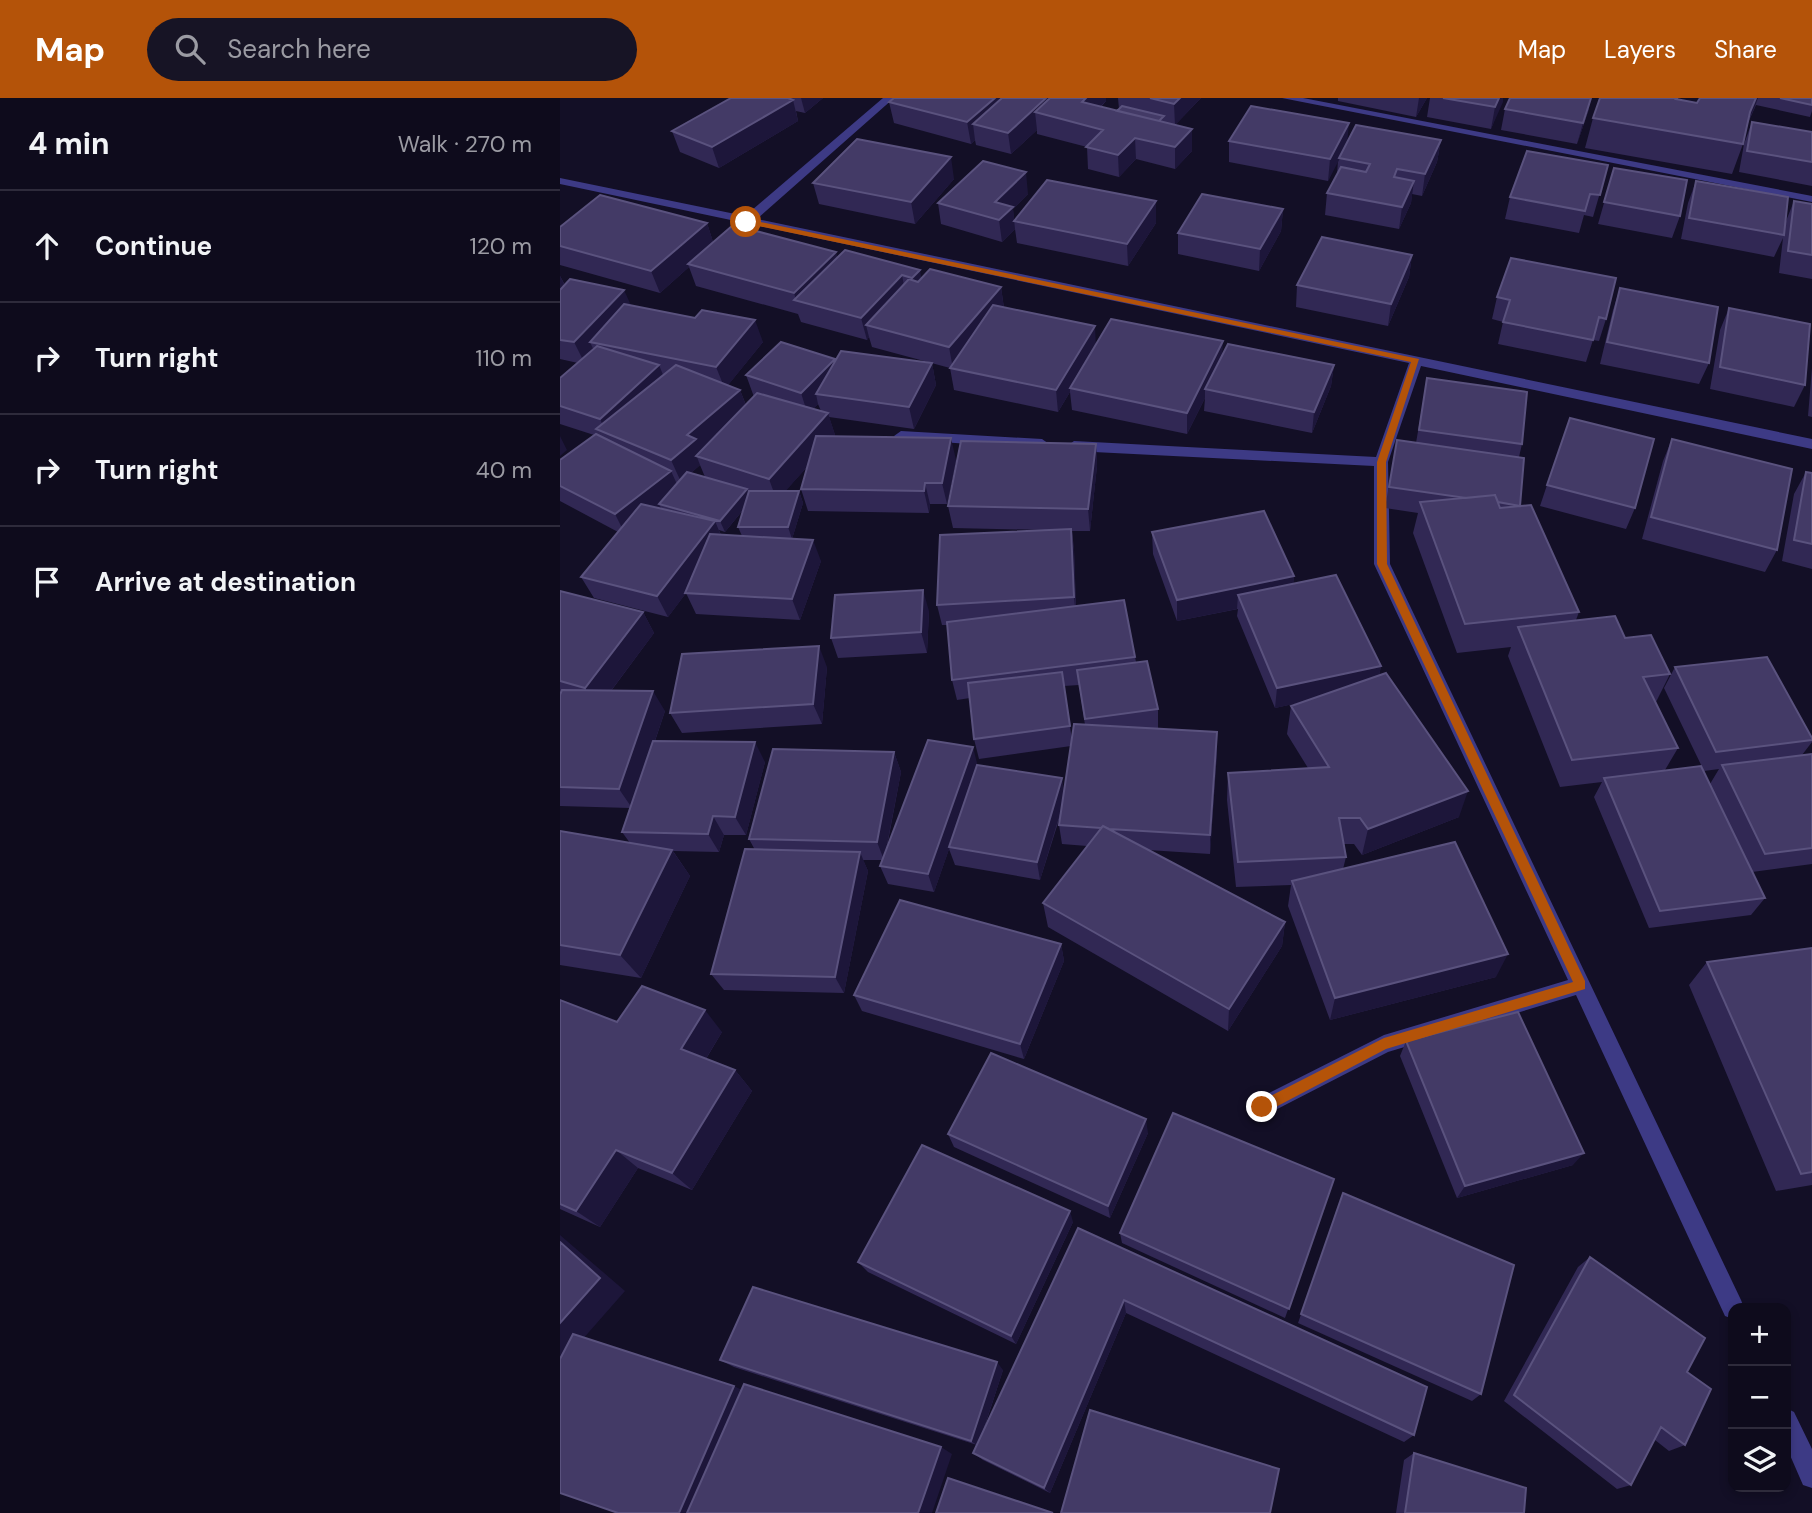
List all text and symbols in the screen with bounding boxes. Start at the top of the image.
search box [147,18,637,81]
text: Map [35,28,105,71]
icon: search [171,30,209,68]
text: Search here [227,32,371,66]
text: Map [1518,34,1566,65]
text: Layers [1604,34,1676,65]
text: Share [1714,34,1777,65]
text: 4 min [28,124,110,163]
text: Walk · 270 m [398,129,532,159]
route start [730,206,761,237]
icon: ahead [28,227,66,265]
text: Continue [95,229,212,263]
text: 120 m [469,231,532,261]
icon: right [28,339,66,377]
text: Turn right [95,341,219,375]
text: 110 m [475,343,532,373]
icon: right [28,451,66,489]
text: Turn right [95,453,219,487]
text: 40 m [476,455,532,485]
icon: arrive [28,563,66,601]
text: Arrive at destination [95,565,356,599]
route end [1246,1091,1277,1122]
map controls [1728,1303,1791,1492]
button: + [1728,1303,1791,1366]
button: − [1728,1366,1791,1429]
button: layers [1728,1429,1791,1492]

